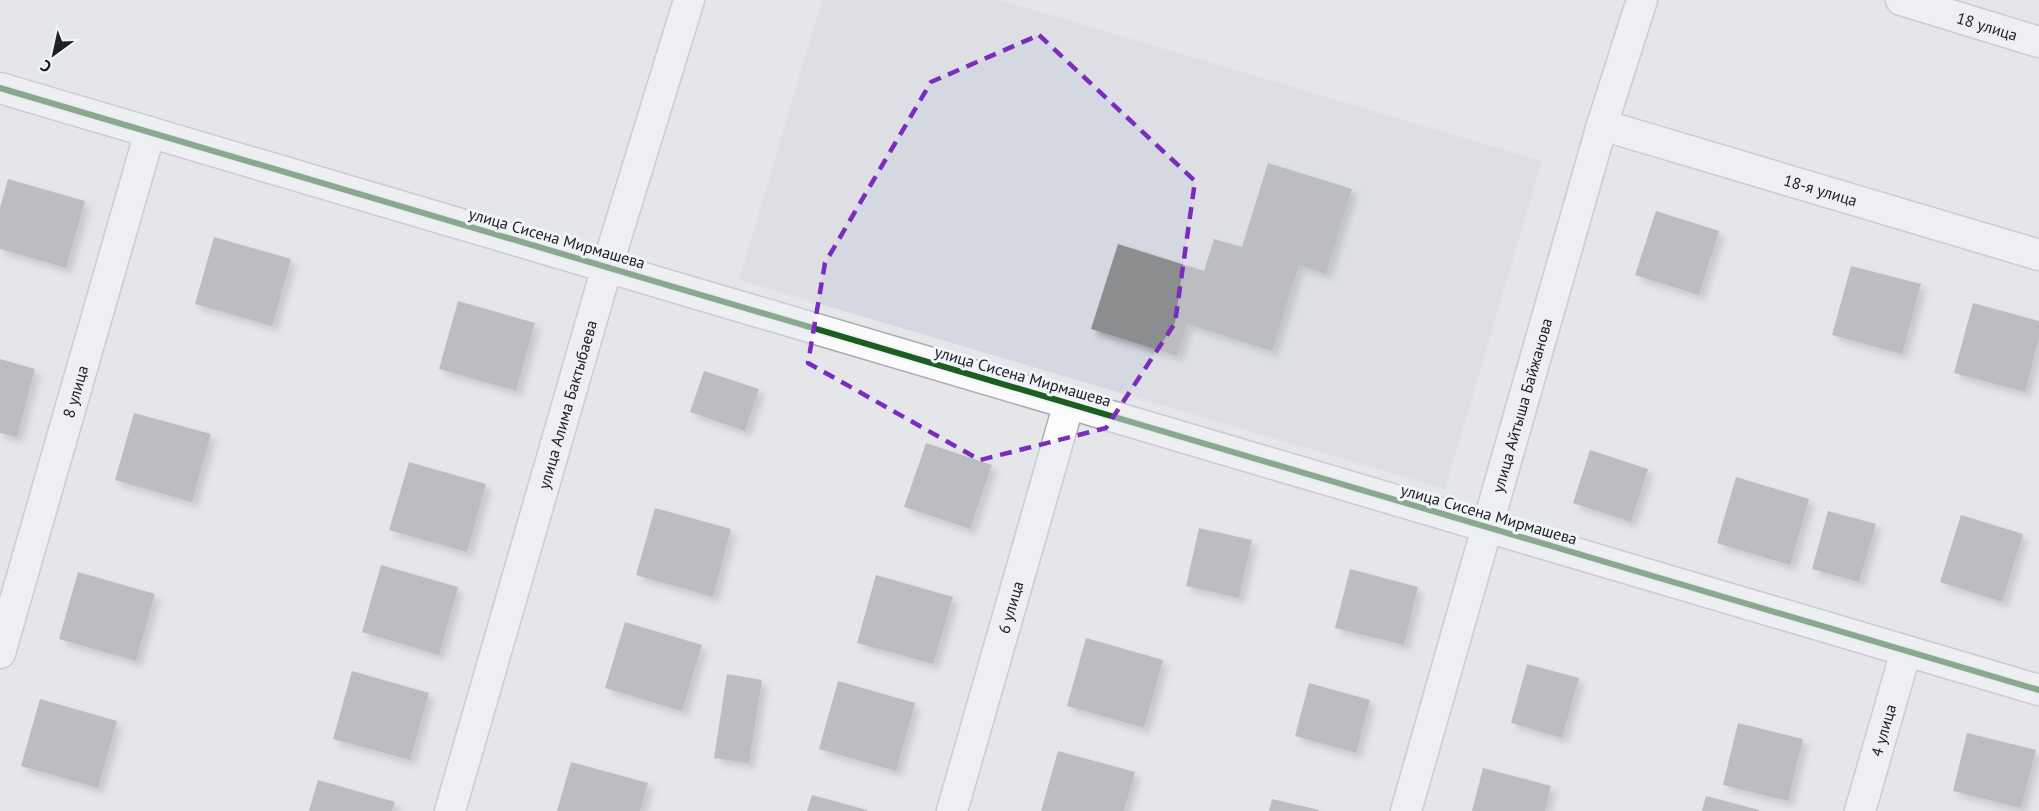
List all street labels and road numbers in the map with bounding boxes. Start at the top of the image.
street label: 18 улица [1954,8,2020,45]
street label: 18-я улица [1781,170,1860,210]
street label: улица Сисена Мирмашева [466,203,648,273]
street label: улица Айтыша Байжанова [1487,316,1556,495]
street label: улица Алима Бактыбаева [533,318,601,491]
street label: улица Сисена Мирмашева [932,341,1114,411]
street label: 8 улица [58,363,92,420]
street label: улица Сисена Мирмашева [1398,479,1580,549]
street label: 6 улица [993,579,1027,636]
street label: 4 улица [1866,702,1900,759]

